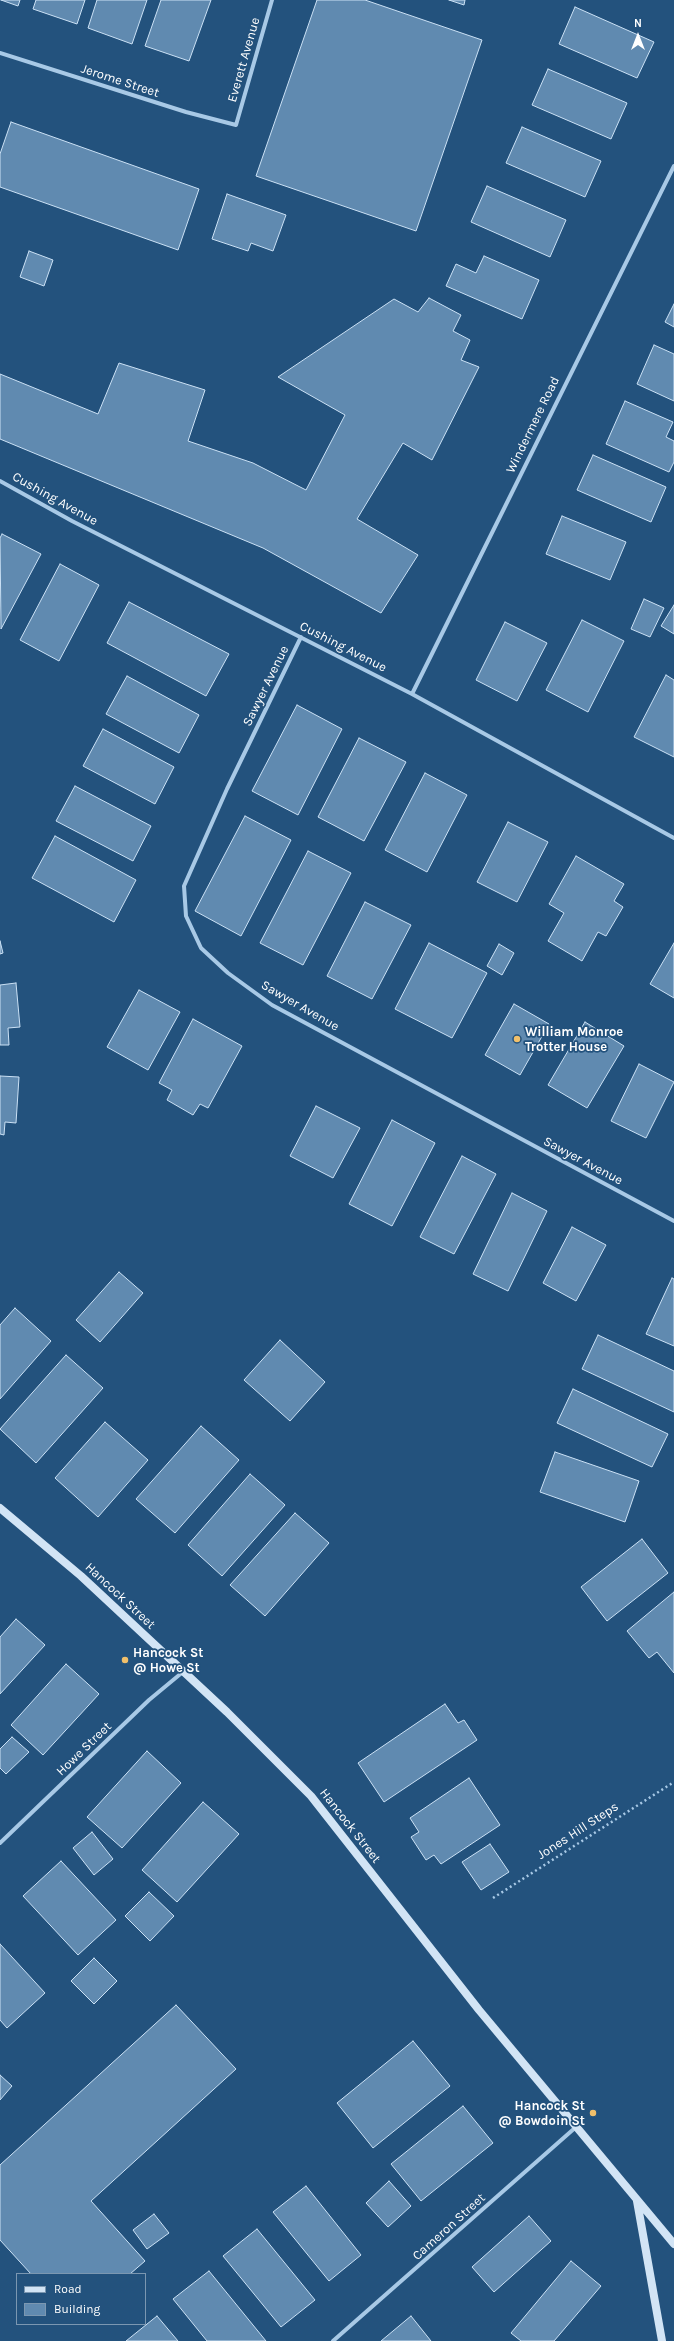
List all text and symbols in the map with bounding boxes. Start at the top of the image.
street label: Everett Avenue [224,16,264,104]
north arrow [618,16,658,56]
text: N [634,17,642,30]
street label: Jerome Street [79,61,161,101]
street label: Windermere Road [503,374,563,476]
street label: Cushing Avenue [9,469,101,529]
street label: Cushing Avenue [297,618,389,676]
street label: Sawyer Avenue [240,643,292,729]
street label: Sawyer Avenue [258,977,342,1035]
place label: William Monroe Trotter House [525,1024,623,1055]
marker: William Monroe Trotter House [512,1034,522,1044]
street label: Sawyer Avenue [541,1134,625,1188]
street label: Hancock Street [82,1559,158,1633]
place label: Hancock St @ Howe St [133,1645,203,1676]
marker: Hancock St @ Howe St [120,1655,130,1665]
street label: Howe Street [53,1719,115,1779]
street label: Hancock Street [316,1786,384,1866]
street label: Jones Hill Steps [535,1799,621,1863]
place label: Hancock St @ Bowdoin St [498,2098,585,2129]
marker: Hancock St @ Bowdoin St [588,2108,598,2118]
street label: Cameron Street [409,2190,489,2264]
legend [16,2273,146,2325]
text: Road [54,2282,82,2296]
text: Building [54,2302,100,2316]

